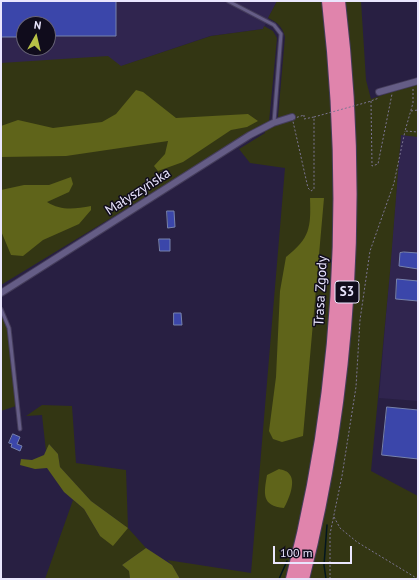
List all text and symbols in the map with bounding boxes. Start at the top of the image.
north arrow [16,16,56,56]
text: N [33,18,42,33]
street label: Małyszyńska [102,165,174,219]
street label: Trasa Zgody [311,255,331,327]
road number: S3 [335,281,359,303]
scale bar [275,538,354,564]
text: 100 m [280,545,313,560]

